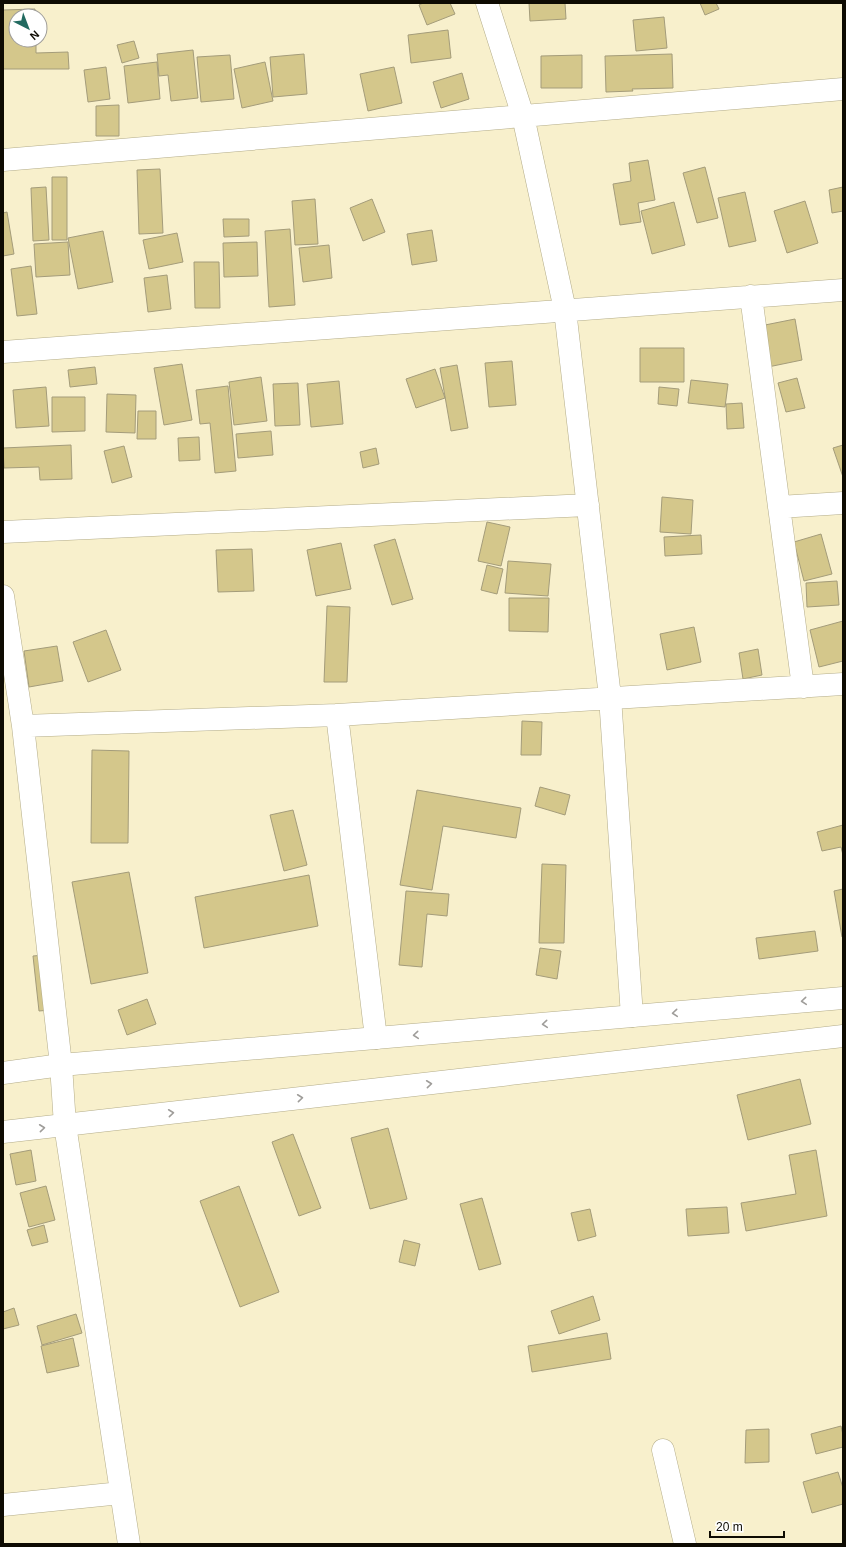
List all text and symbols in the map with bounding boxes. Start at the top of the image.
north arrow [8,8,48,48]
text: N [28,28,42,43]
one-way arrow [801,997,807,1006]
one-way arrow [672,1008,678,1017]
one-way arrow [542,1019,548,1028]
one-way arrow [413,1030,419,1039]
one-way arrow [426,1079,432,1088]
one-way arrow [297,1094,303,1103]
one-way arrow [168,1109,174,1118]
one-way arrow [39,1123,45,1132]
scale bar [710,1513,784,1539]
text: 20 m [716,1520,743,1534]

